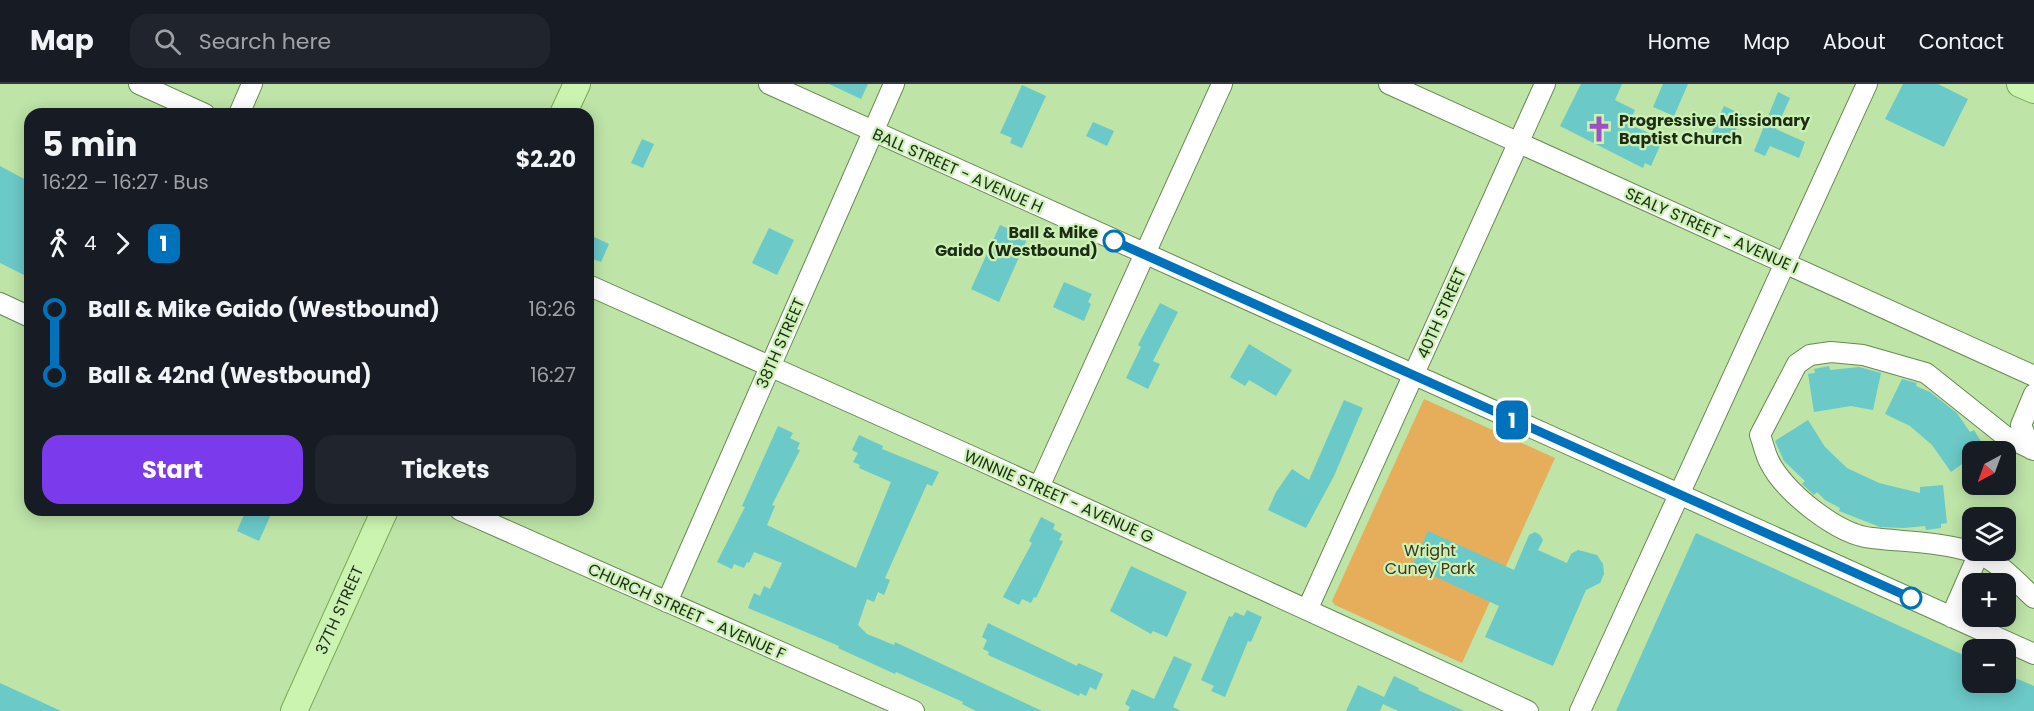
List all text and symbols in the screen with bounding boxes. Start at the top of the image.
search box [130,14,550,68]
text: Map [30,21,94,60]
icon: search [151,25,184,58]
text: Search here [199,26,331,57]
text: Home [1648,27,1710,56]
text: Map [1743,27,1790,56]
text: About [1823,27,1886,56]
text: Contact [1919,27,2004,56]
place label: Progressive Missionary Baptist Church [1619,109,1811,150]
church icon: Progressive Missionary Baptist Church [1584,114,1614,144]
text: 5 min [42,121,137,168]
street label: BALL STREET - AVENUE H [869,122,1047,218]
text: $2.20 [516,144,576,175]
text: 16:22 – 16:27 · Bus [42,168,209,196]
street label: SEALY STREET - AVENUE I [1622,182,1802,279]
place label: Ball & Mike Gaido (Westbound) [935,221,1098,262]
icon: walk [42,227,75,260]
icon: forward [106,227,139,260]
text: 4 [84,229,97,257]
text: 1 [160,229,168,258]
marker: Ball & Mike Gaido (Westbound) [1103,230,1125,252]
street label: 40TH STREET [1411,264,1472,362]
text: Ball & Mike Gaido (Westbound) [88,294,440,325]
street label: 38TH STREET [750,294,811,392]
text: 16:26 [528,295,576,323]
text: Ball & 42nd (Westbound) [88,360,372,391]
text: 16:27 [530,361,576,389]
line badge: 1 [1492,400,1532,440]
text: 1 [1508,406,1516,435]
button: Start [42,435,303,504]
button: Tickets [315,435,576,504]
north arrow [1962,441,2016,495]
map controls [1962,441,2016,693]
street label: WINNIE STREET - AVENUE G [960,444,1157,549]
button: layers [1962,507,2016,561]
park label: Wright Cuney Park [1385,539,1476,580]
street label: CHURCH STREET - AVENUE F [584,557,789,666]
street label: 37TH STREET [310,562,369,658]
button: + [1962,573,2016,627]
unlabelled marker [1900,587,1922,609]
button: − [1962,639,2016,693]

